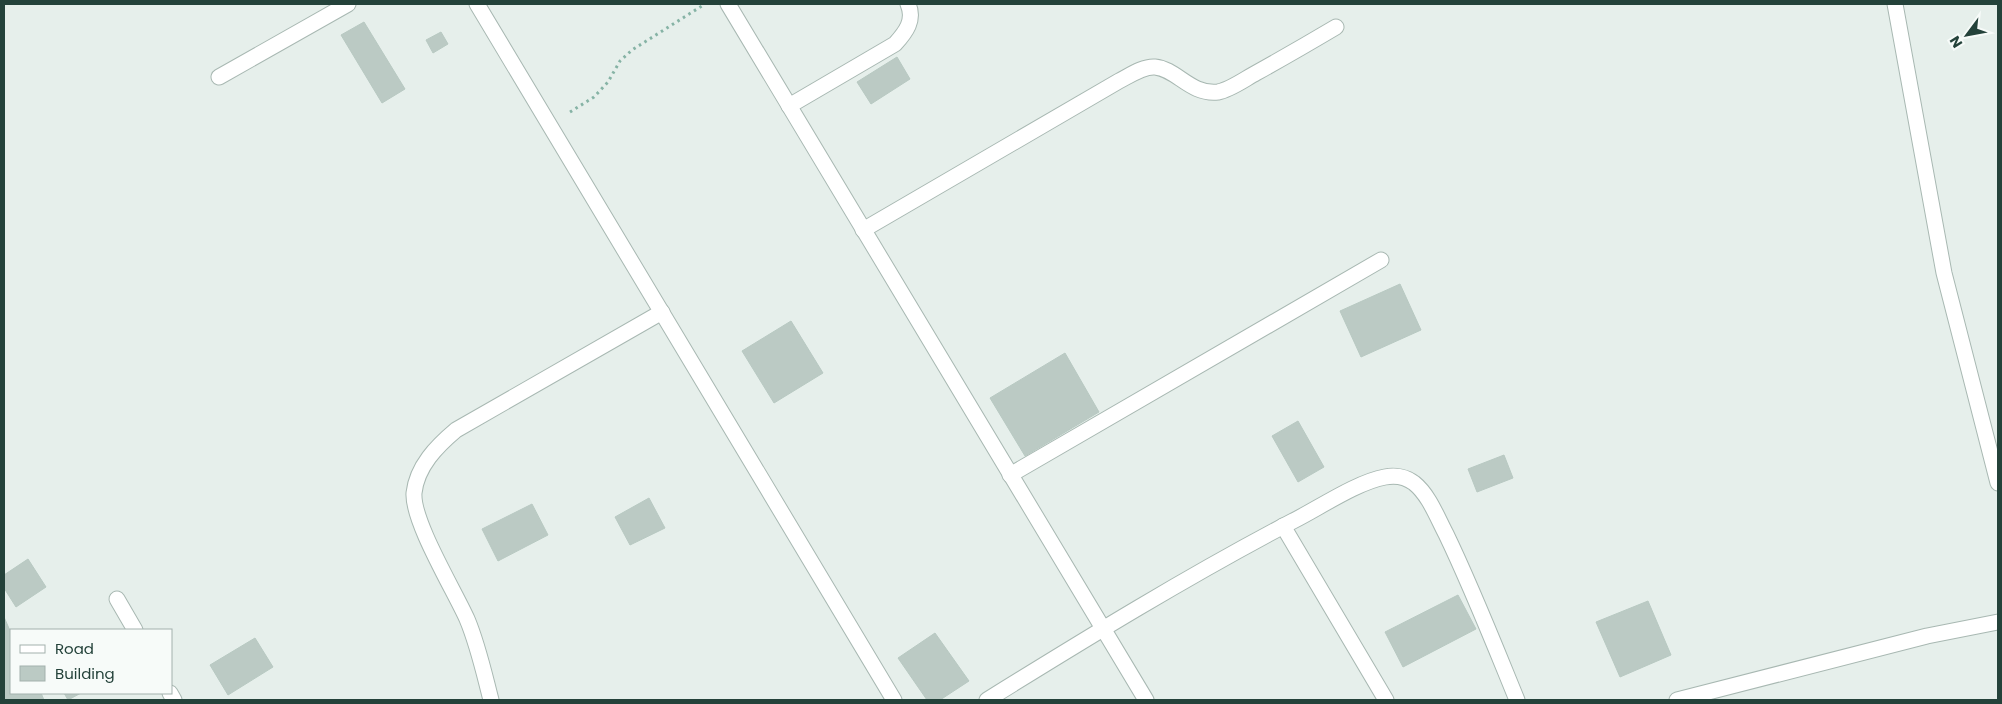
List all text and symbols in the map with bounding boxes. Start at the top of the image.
north arrow [1942,10,1992,60]
text: N [1945,32,1967,52]
legend [10,629,172,694]
text: Road [55,638,94,659]
text: Building [55,663,115,684]

